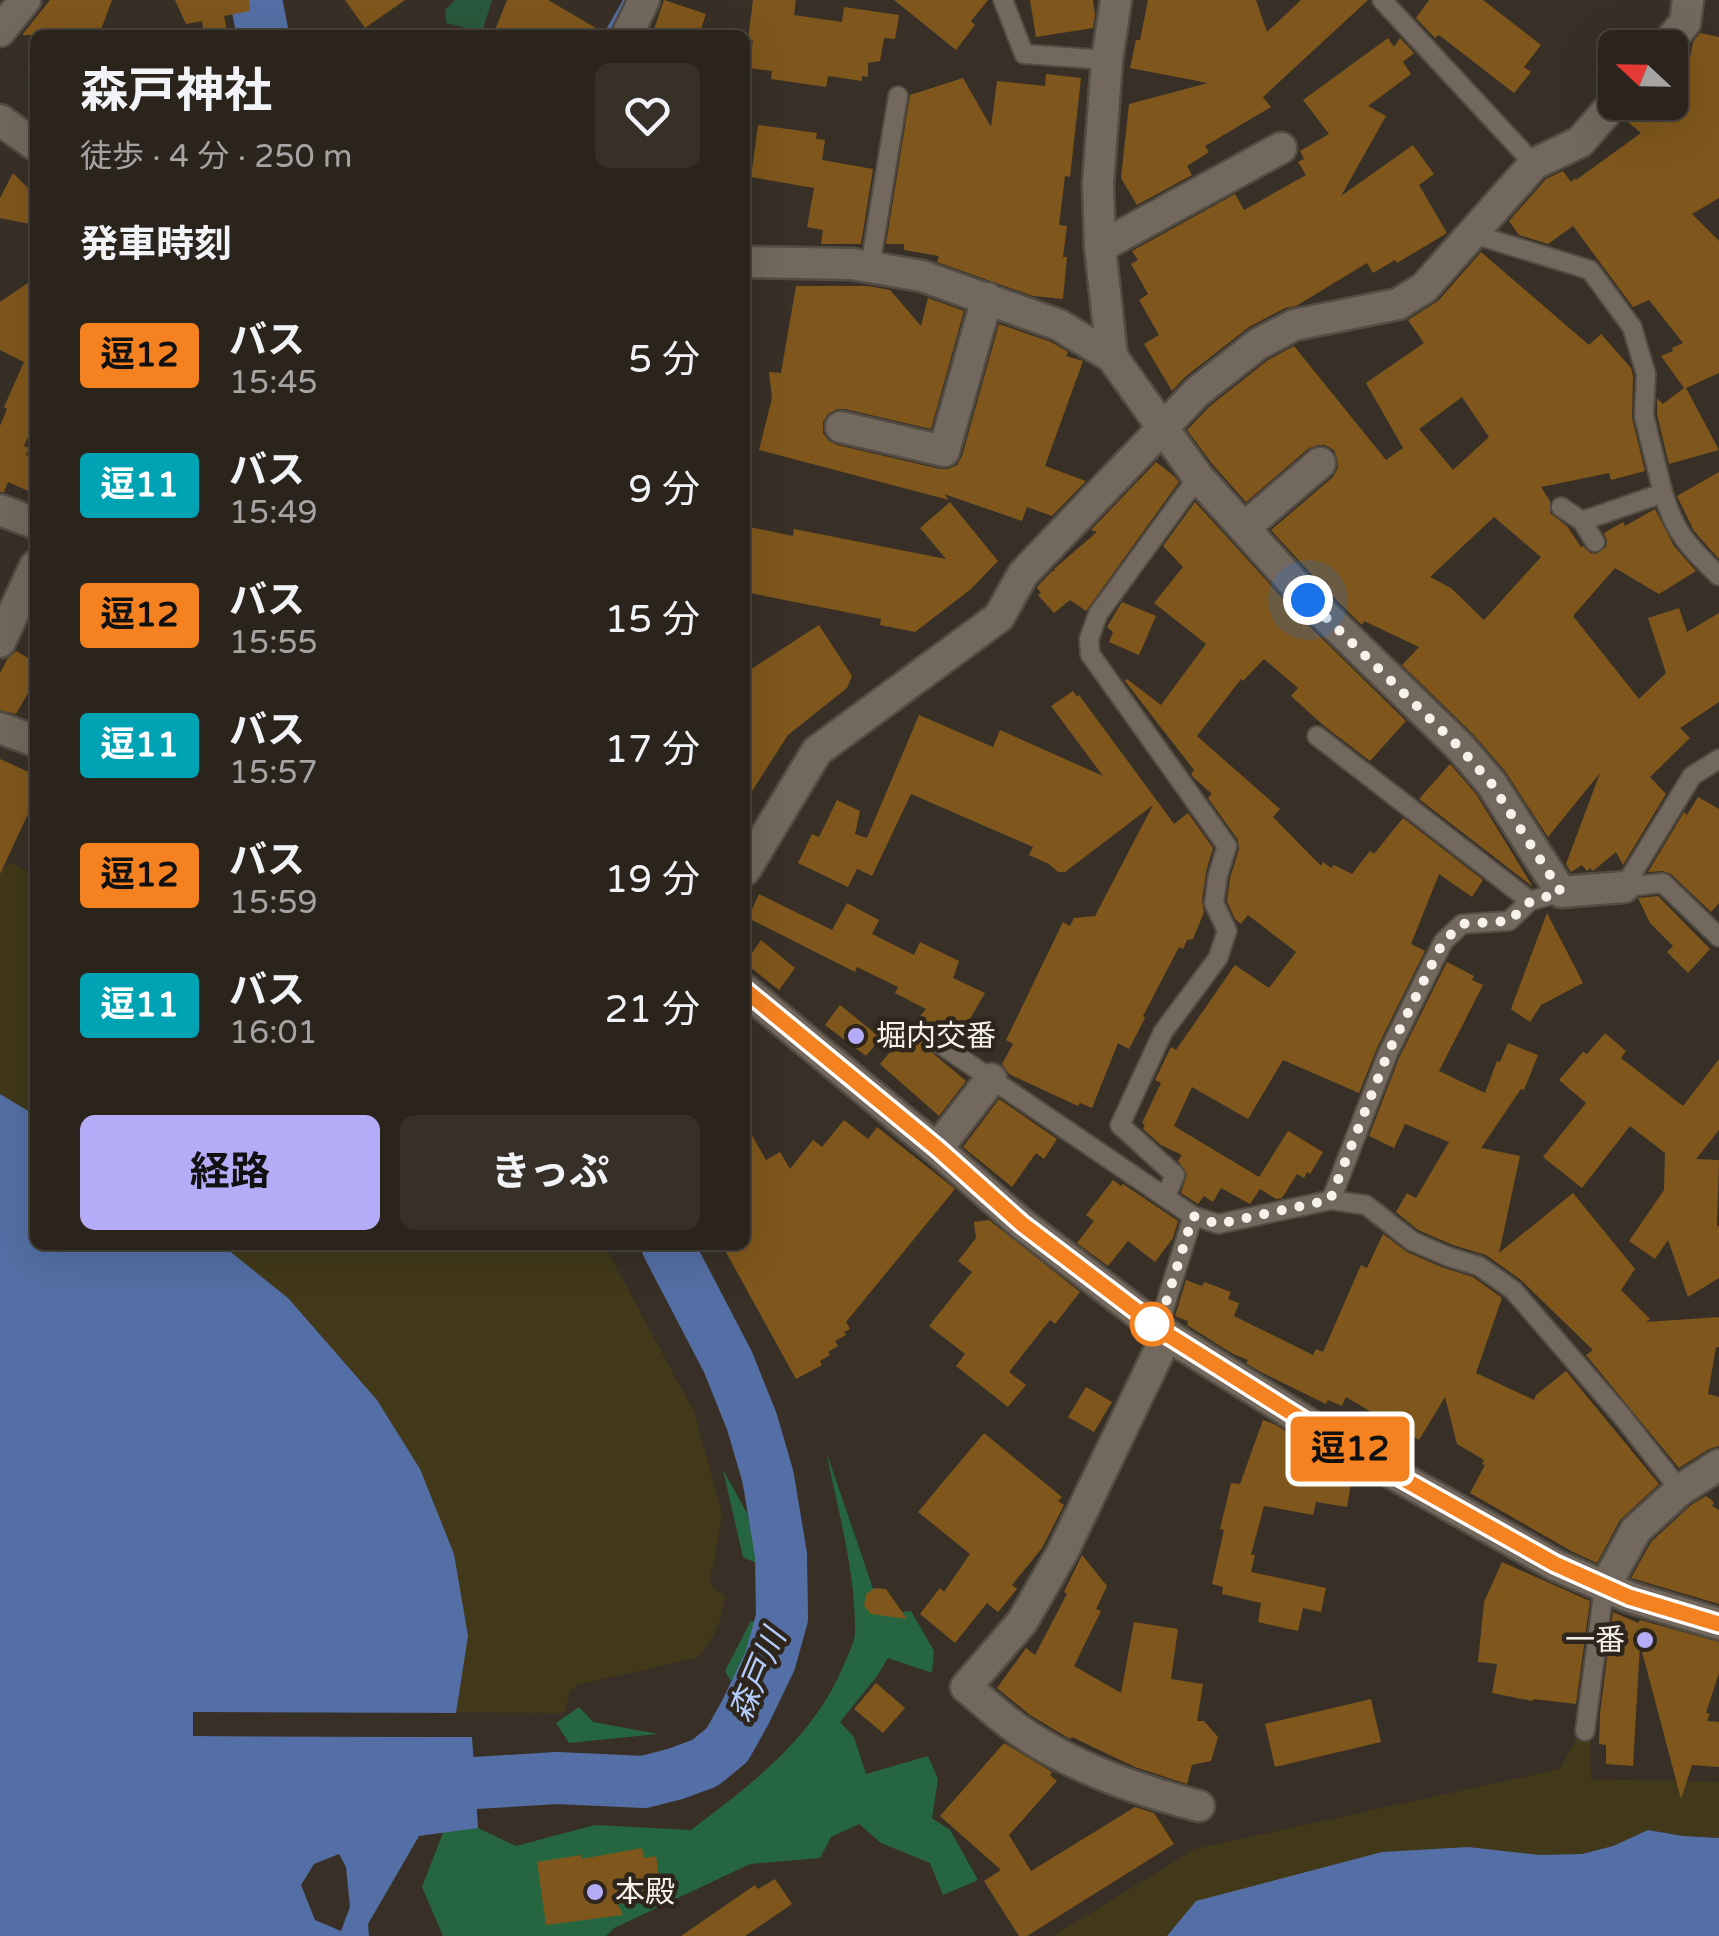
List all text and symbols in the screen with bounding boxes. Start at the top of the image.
north arrow [1598,30,1688,120]
map controls [1598,30,1688,120]
text: 森戸神社 [80,63,272,121]
button: heart [595,63,700,168]
text: 徒歩 · 4 分 · 250 m [80,138,352,176]
text: 発車時刻 [80,222,232,268]
text: バス [229,318,305,364]
text: 逗12 [100,334,179,376]
text: 5 分 [628,337,700,383]
text: 15:45 [229,364,318,402]
text: バス [229,448,305,494]
text: 逗11 [100,464,179,506]
text: 9 分 [628,467,700,513]
text: 15:49 [229,494,318,532]
your location [1283,575,1333,625]
text: バス [229,578,305,624]
text: 逗12 [100,594,179,636]
text: 15 分 [604,597,700,643]
text: 15:55 [229,624,318,662]
text: バス [229,708,305,754]
text: 逗11 [100,724,179,766]
text: 17 分 [604,727,700,773]
text: 15:57 [229,754,318,792]
text: バス [229,838,305,884]
text: 逗12 [100,854,179,896]
text: 19 分 [604,857,700,903]
text: 15:59 [229,884,318,922]
text: バス [229,968,305,1014]
text: 逗11 [100,984,179,1026]
text: 21 分 [604,987,700,1033]
text: 16:01 [229,1014,318,1052]
place label: 堀内交番 [876,1018,996,1055]
marker: 堀内交番 [845,1025,867,1047]
button: 経路 [80,1115,380,1230]
button: きっぷ [400,1115,700,1230]
unlabelled marker [1131,1303,1173,1345]
line badge: 逗12 [1292,1416,1408,1482]
text: 逗12 [1311,1428,1389,1470]
water label: 森戸川 [722,1621,795,1727]
place label: 一番 [1565,1622,1625,1659]
marker: 一番 [1634,1629,1656,1651]
place label: 本殿 [615,1874,675,1911]
marker: 本殿 [584,1881,606,1903]

